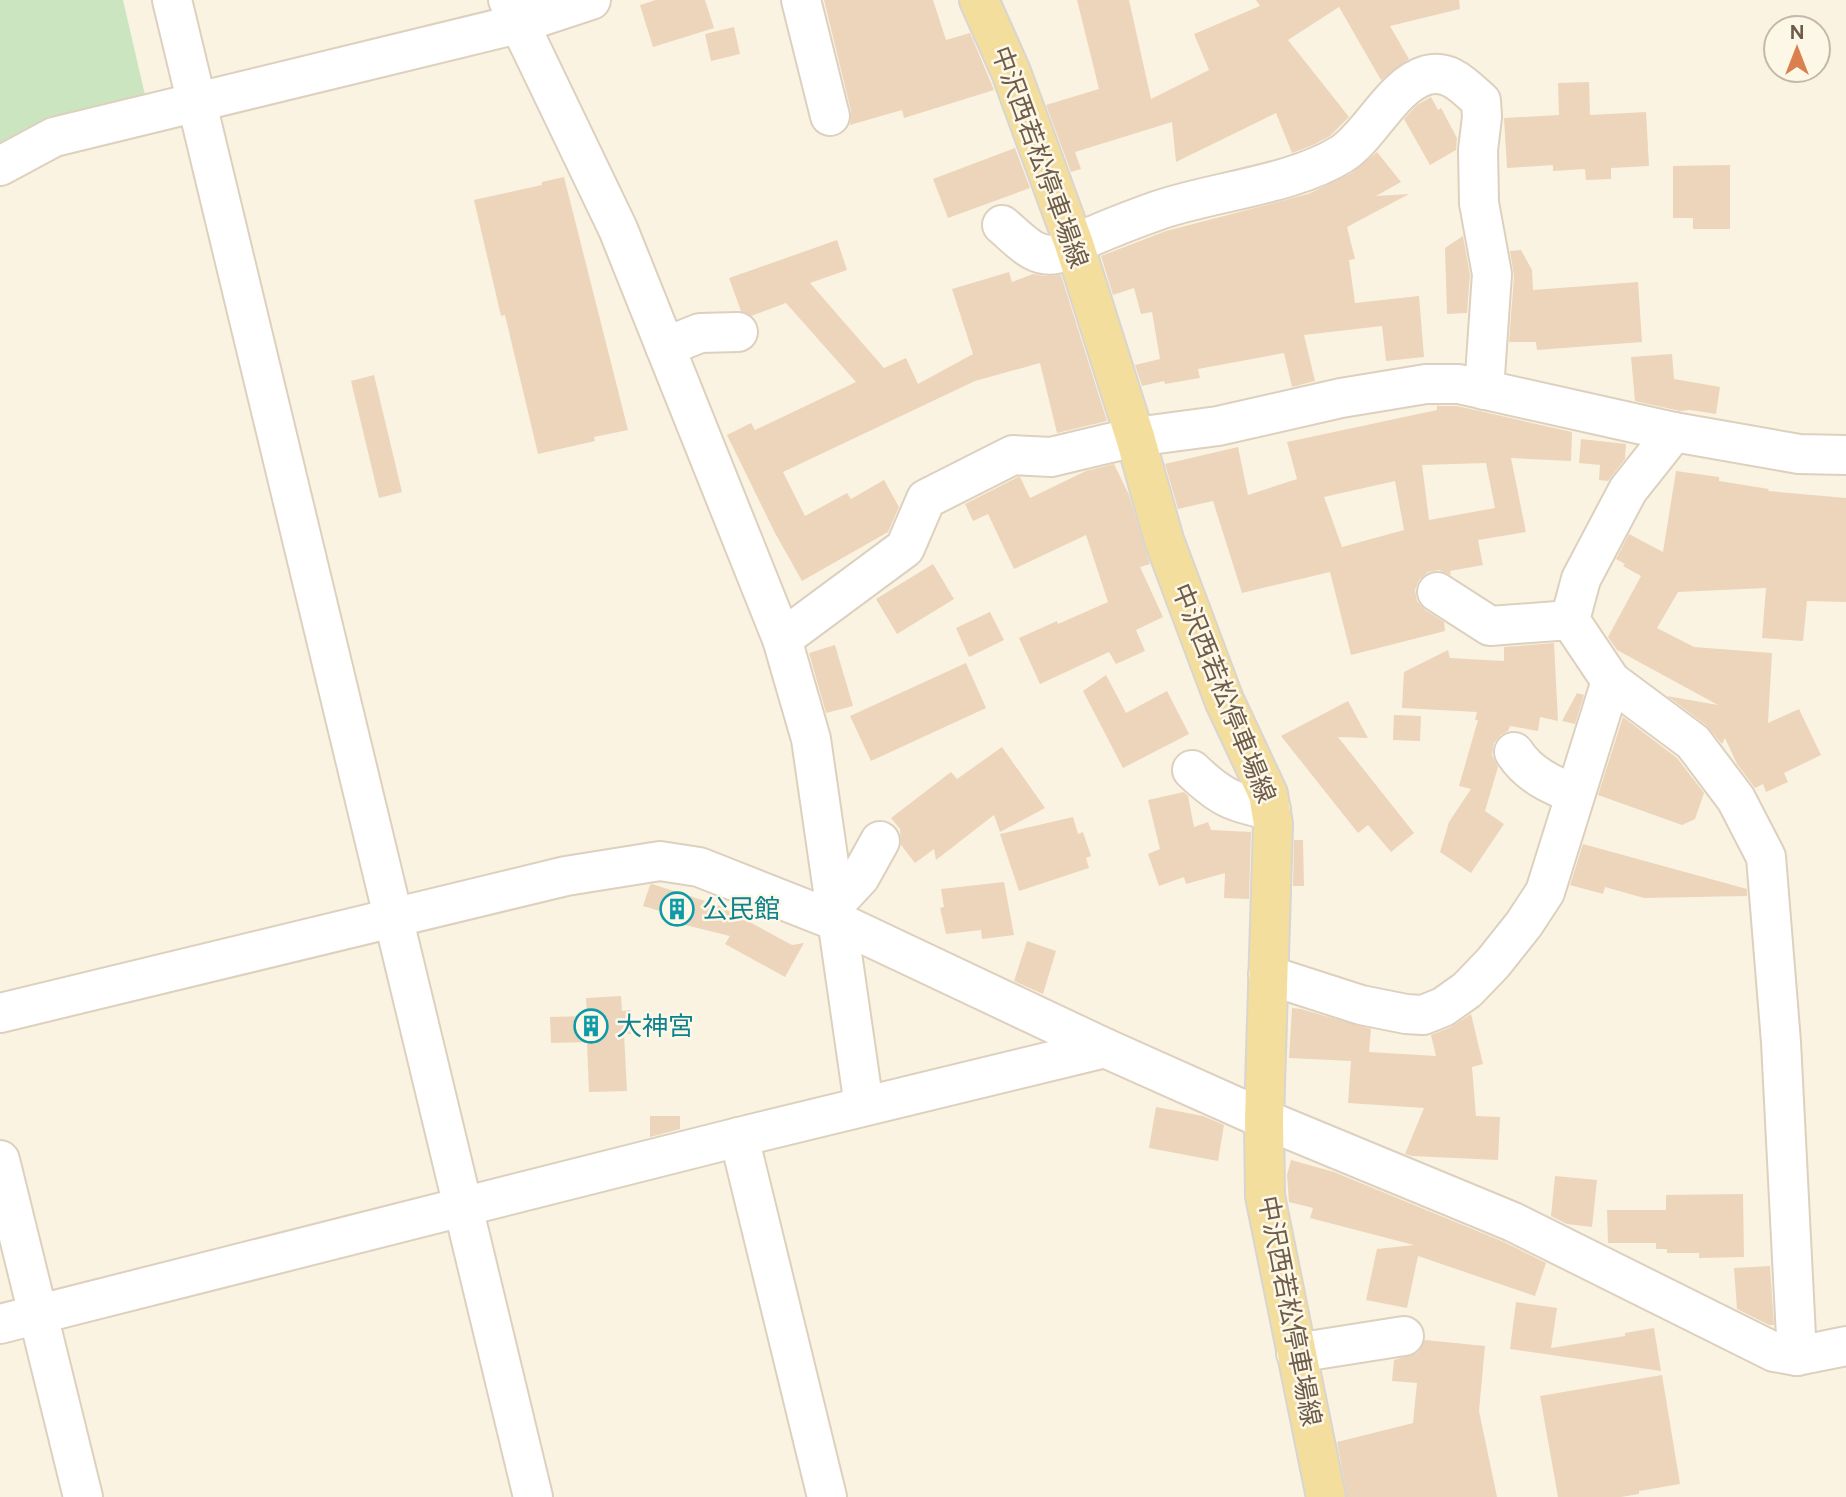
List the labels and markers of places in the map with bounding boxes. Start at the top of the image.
building icon: 公民館 [658,890,696,928]
place label: 公民館 [702,893,780,925]
building icon: 大神宮 [572,1007,610,1045]
place label: 大神宮 [616,1010,694,1042]

